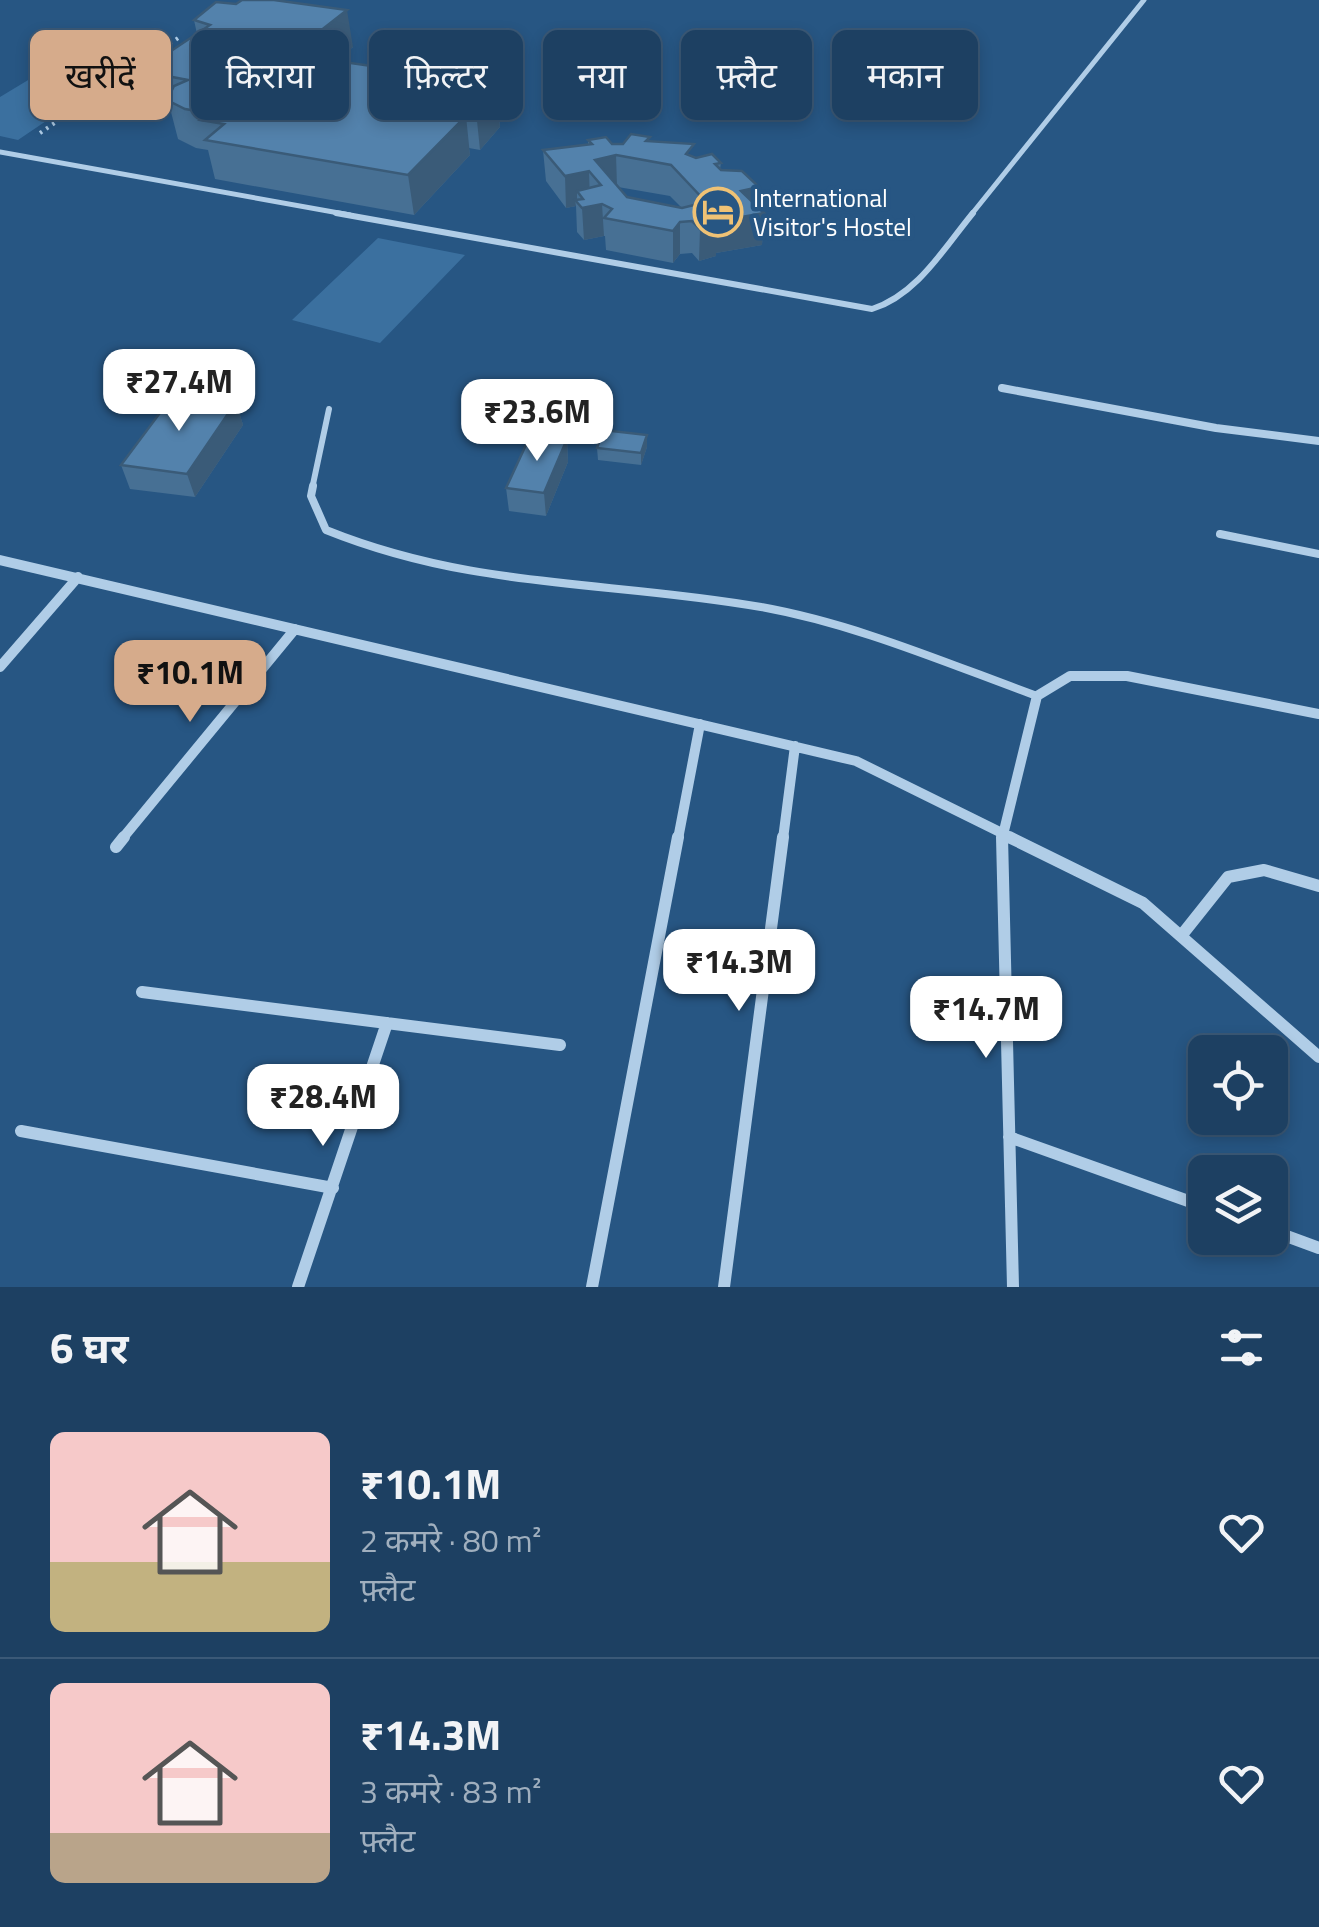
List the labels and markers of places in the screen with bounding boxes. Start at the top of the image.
place label: International Visitor's Hostel [753,179,912,246]
hotel icon: International Visitor's Hostel [692,186,744,238]
pin: ₹27.4M [98,349,260,434]
pin: ₹23.6M [456,379,618,464]
pin: ₹10.1M [109,640,271,725]
pin: ₹14.3M [658,929,820,1014]
pin: ₹14.7M [905,976,1067,1061]
pin: ₹28.4M [242,1064,404,1149]

